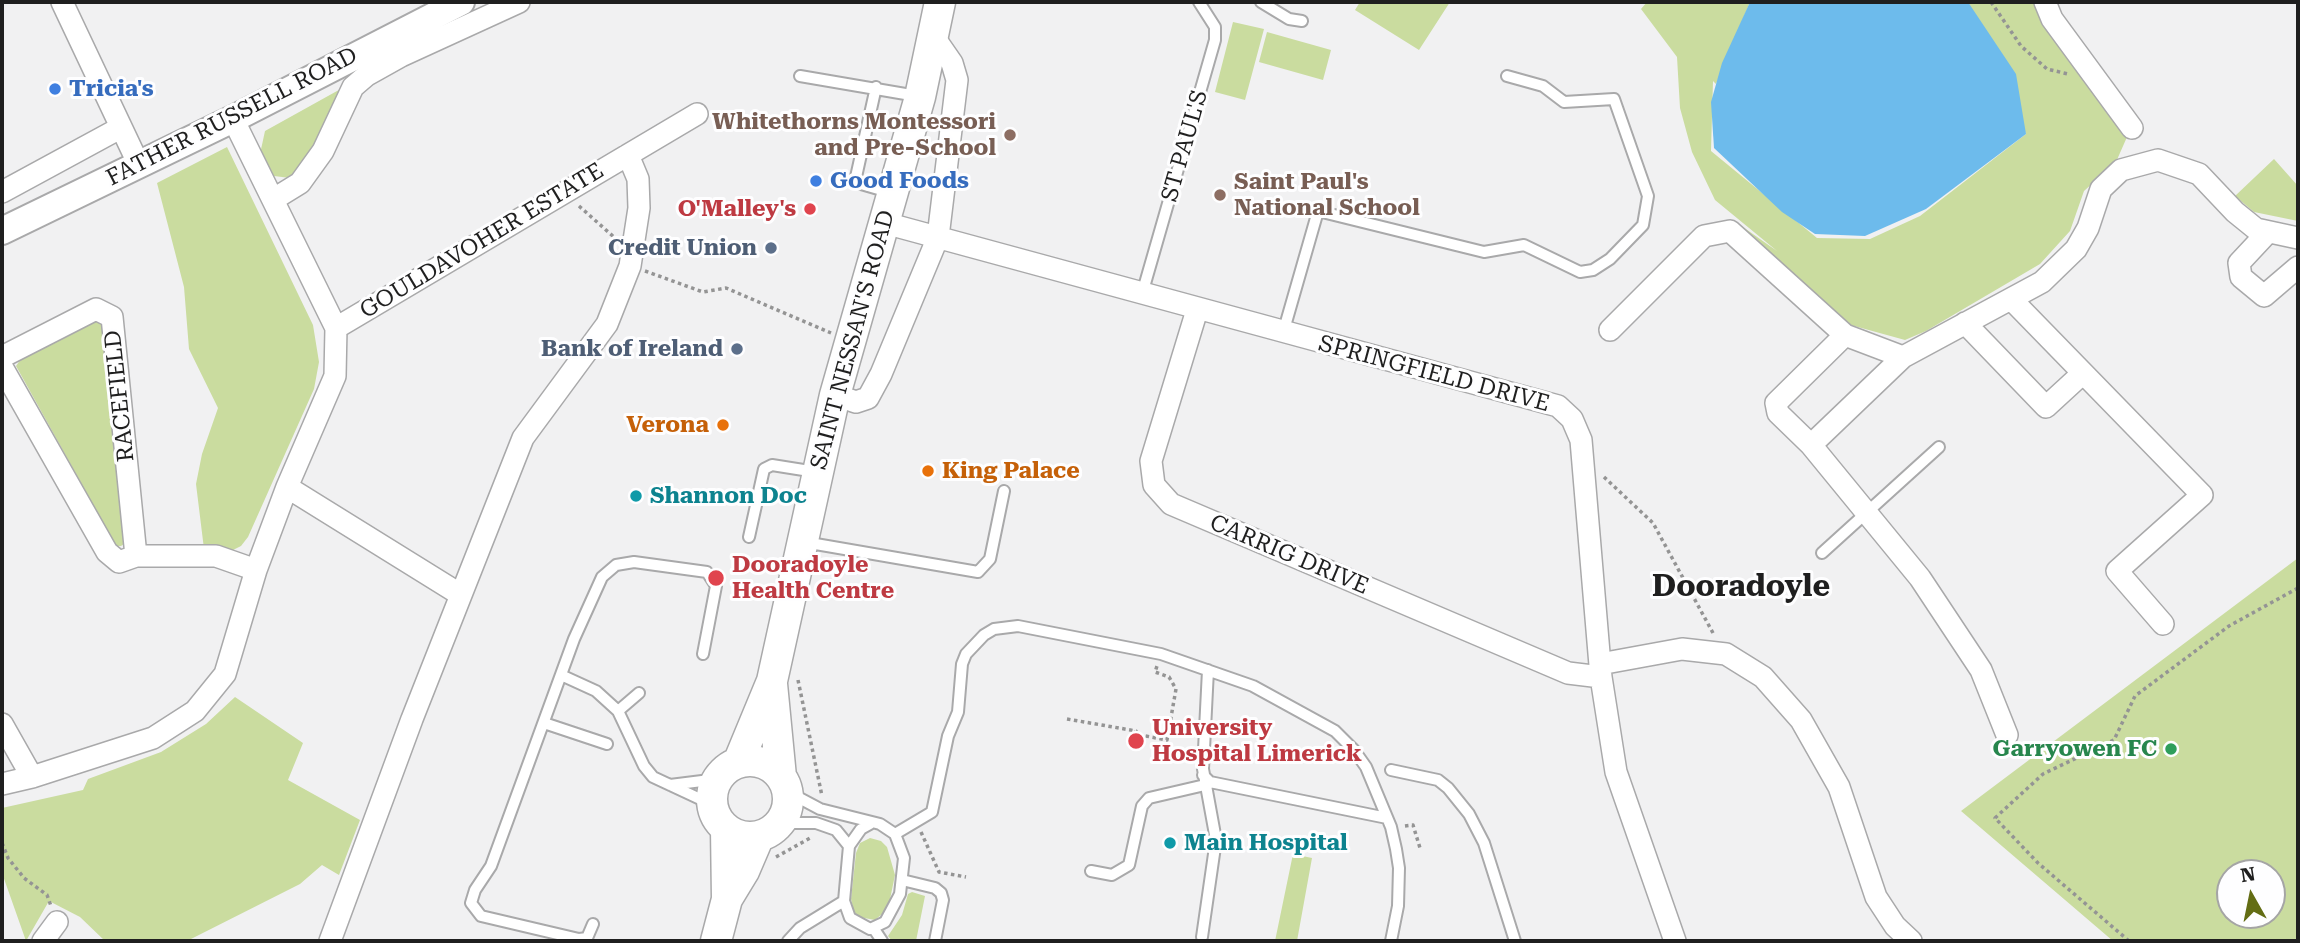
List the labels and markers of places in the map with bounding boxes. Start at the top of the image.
place label: Tricia's [69,75,154,103]
marker: Tricia's [47,81,63,97]
place label: Whitethorns Montessori and Pre-School [712,108,996,162]
marker: Whitethorns Montessori and Pre-School [1002,127,1018,143]
place label: Good Foods [830,167,969,195]
place label: Saint Paul's National School [1234,168,1420,222]
marker: Good Foods [808,173,824,189]
marker: Saint Paul's National School [1212,187,1228,203]
place label: O'Malley's [678,195,796,223]
marker: O'Malley's [802,201,818,217]
place label: Credit Union [608,234,757,262]
marker: Credit Union [763,240,779,256]
place label: Bank of Ireland [541,335,723,363]
marker: Bank of Ireland [729,341,745,357]
place label: Verona [626,411,709,439]
marker: Verona [715,417,731,433]
place label: King Palace [942,457,1080,485]
marker: King Palace [920,463,936,479]
place label: Shannon Doc [650,482,807,510]
marker: Shannon Doc [628,488,644,504]
place label: Dooradoyle Health Centre [732,551,894,605]
marker: Dooradoyle Health Centre [706,568,726,588]
place label: University Hospital Limerick [1152,714,1362,768]
marker: University Hospital Limerick [1126,731,1146,751]
place label: Garryowen FC [1993,735,2157,763]
marker: Garryowen FC [2163,741,2179,757]
place label: Main Hospital [1184,829,1348,857]
marker: Main Hospital [1162,835,1178,851]

